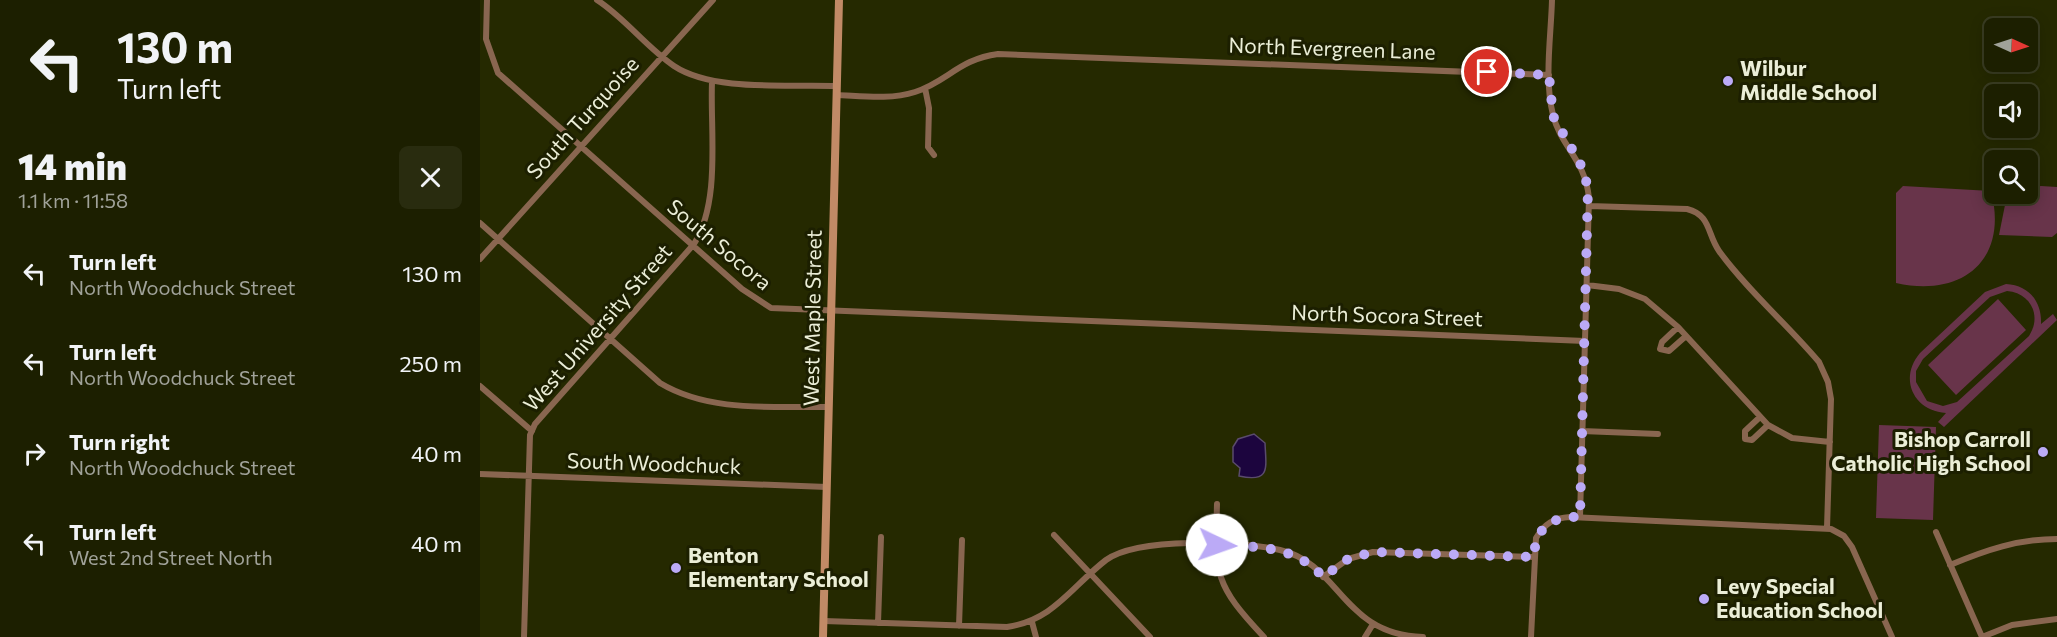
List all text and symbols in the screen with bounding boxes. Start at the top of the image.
north arrow [1984,18,2038,72]
map controls [1984,18,2038,204]
text: 130 m [117,20,233,72]
icon: left [18,24,96,102]
street label: North Evergreen Lane [1228,31,1436,64]
pin [1461,46,1512,97]
street label: South Turquoise [521,51,643,183]
icon: arrive [1470,55,1503,88]
place label: Wilbur Middle School [1740,55,1877,104]
text: Turn left [117,72,221,105]
marker: Wilbur Middle School [1721,74,1735,88]
button: sound [1984,84,2038,138]
text: 14 min [18,143,127,187]
button: close [399,146,462,209]
button: search [1984,150,2038,204]
text: 1.1 km · 11:58 [18,188,128,212]
street label: South Socora [663,193,777,295]
street label: West Maple Street [797,230,826,406]
street label: West University Street [517,238,676,416]
text: Turn left [69,248,156,275]
icon: left [18,257,51,290]
text: 130 m [402,260,462,287]
text: North Woodchuck Street [69,275,296,299]
street label: North Socora Street [1291,299,1483,330]
text: Turn left [69,338,156,365]
icon: left [18,347,51,380]
text: 250 m [399,350,462,377]
text: North Woodchuck Street [69,365,296,389]
place label: Bishop Carroll Catholic High School [1831,426,2031,475]
text: Turn right [69,428,170,455]
icon: right [18,437,51,470]
text: 40 m [411,440,462,467]
marker: Bishop Carroll Catholic High School [2036,445,2050,459]
street label: South Woodchuck [566,447,742,478]
text: North Woodchuck Street [69,455,296,479]
position arrow [1185,513,1249,577]
text: Turn left [69,518,156,545]
icon: left [18,527,51,560]
text: 40 m [411,530,462,557]
place label: Benton Elementary School [688,542,869,591]
text: West 2nd Street North [69,545,273,569]
marker: Benton Elementary School [669,561,683,575]
place label: Levy Special Education School [1716,573,1883,622]
marker: Levy Special Education School [1697,592,1711,606]

